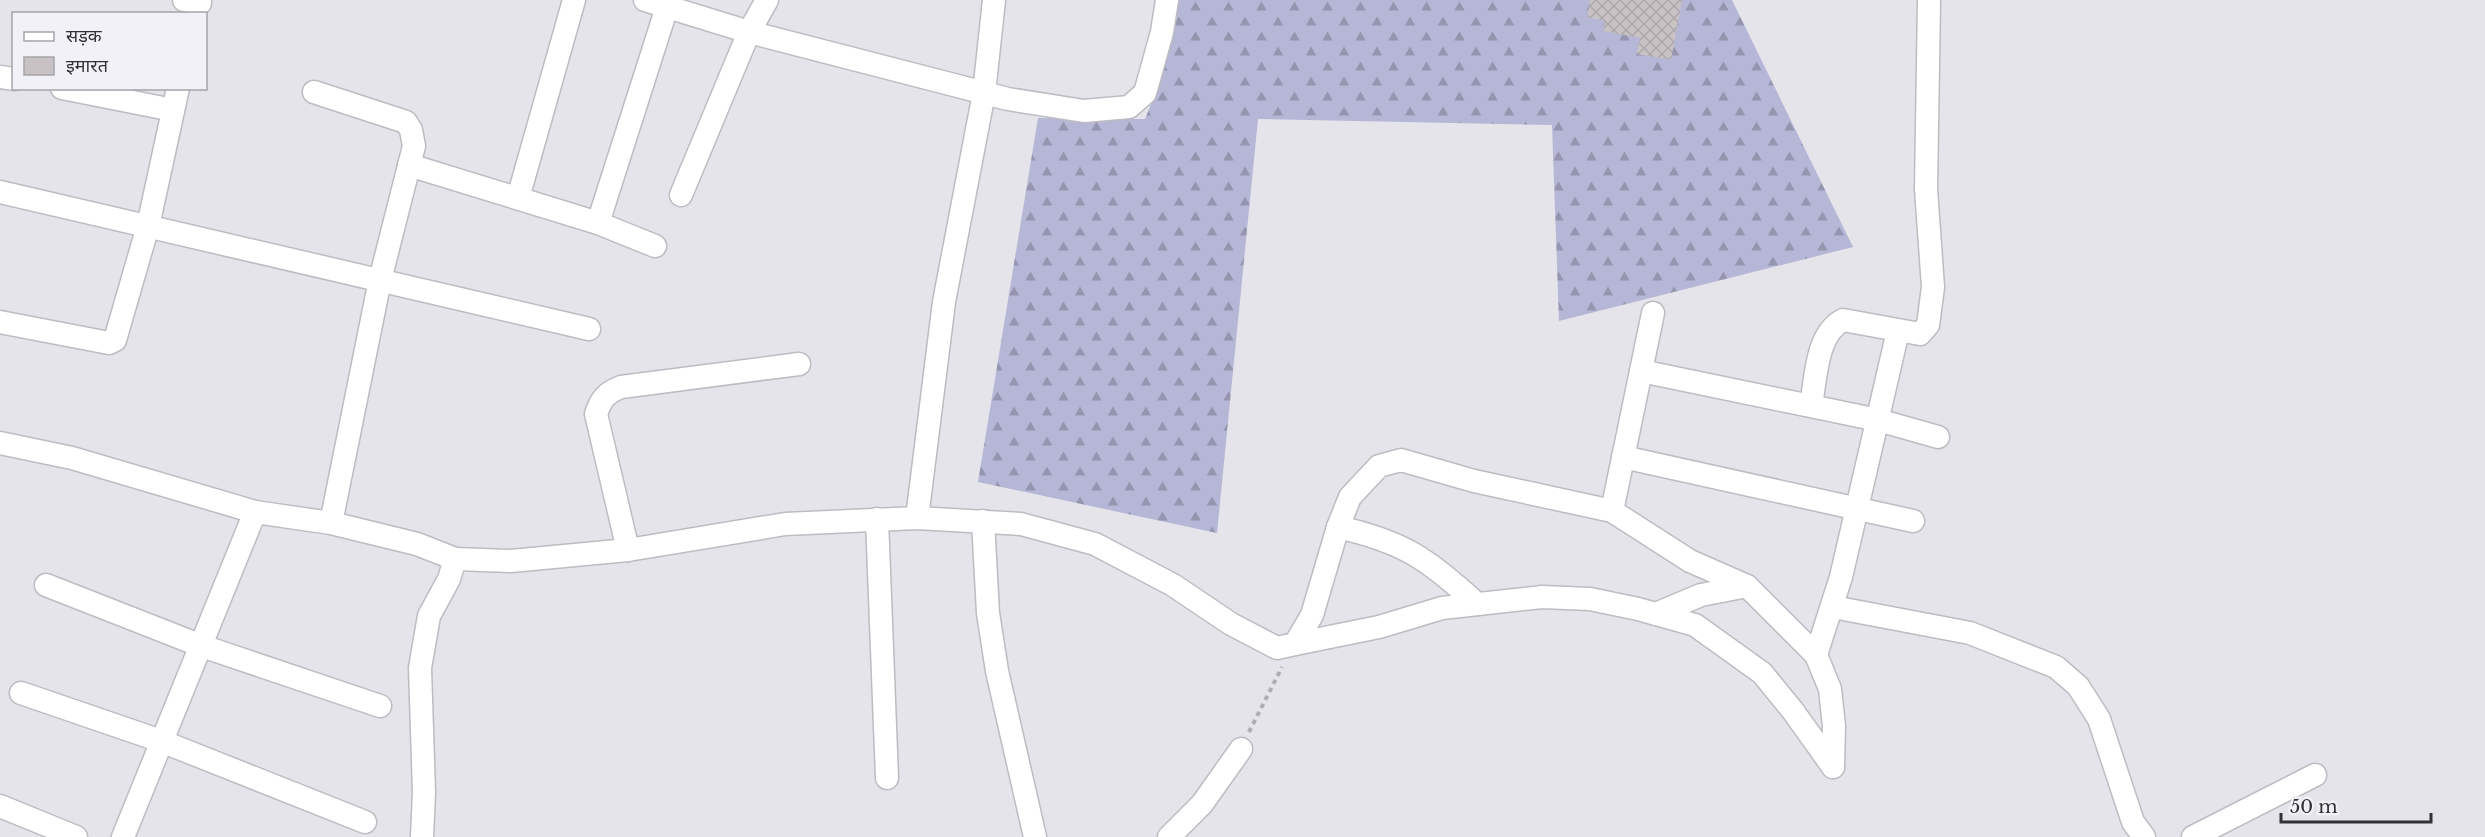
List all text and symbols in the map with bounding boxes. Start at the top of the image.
legend [12,12,207,90]
text: सड़क [66,25,103,47]
text: इमारत [66,55,109,77]
scale bar [2281,786,2431,824]
text: 50 m [2290,796,2338,818]

